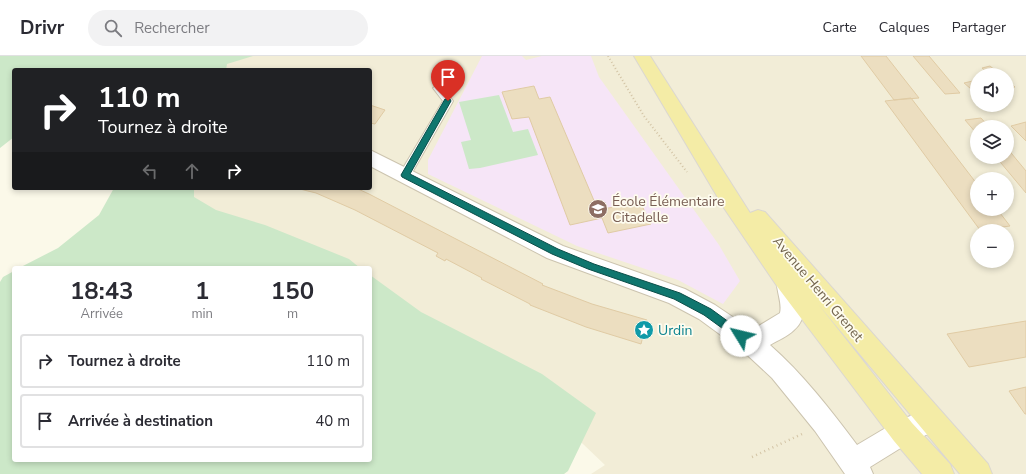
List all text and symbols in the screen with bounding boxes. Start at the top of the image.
search box [88,10,368,46]
text: Drivr [20,15,64,41]
icon: search [102,17,124,39]
text: Rechercher [134,18,210,38]
text: Carte [823,18,857,37]
text: Calques [879,18,930,37]
text: Partager [952,18,1006,37]
pin [431,60,465,101]
icon: arrive [437,66,459,88]
map controls [970,68,1014,268]
button: sound [970,68,1014,112]
text: 110 m [98,79,181,117]
icon: right [32,84,84,136]
text: Tournez à droite [98,115,228,139]
button: layers [970,120,1014,164]
icon: left [139,160,161,182]
icon: ahead [181,160,203,182]
icon: right [223,160,245,182]
button: + [970,172,1014,216]
place label: École Élémentaire Citadelle [612,192,724,227]
school or university icon: École Élémentaire Citadelle [587,198,609,220]
button: − [970,224,1014,268]
street label: Avenue Henri Grenet [768,232,868,346]
text: 18:43 [70,275,133,307]
text: 1 [195,275,209,307]
text: 150 [271,275,314,307]
text: Arrivée [81,305,123,323]
text: min [191,305,213,323]
text: m [287,305,298,323]
position arrow [720,315,762,357]
place icon: Urdin [633,319,655,341]
place label: Urdin [658,321,692,340]
icon: right [34,350,56,372]
text: Tournez à droite [68,351,181,371]
text: 110 m [306,351,350,371]
icon: arrive [34,410,56,432]
text: Arrivée à destination [68,411,213,431]
text: 40 m [315,411,350,431]

